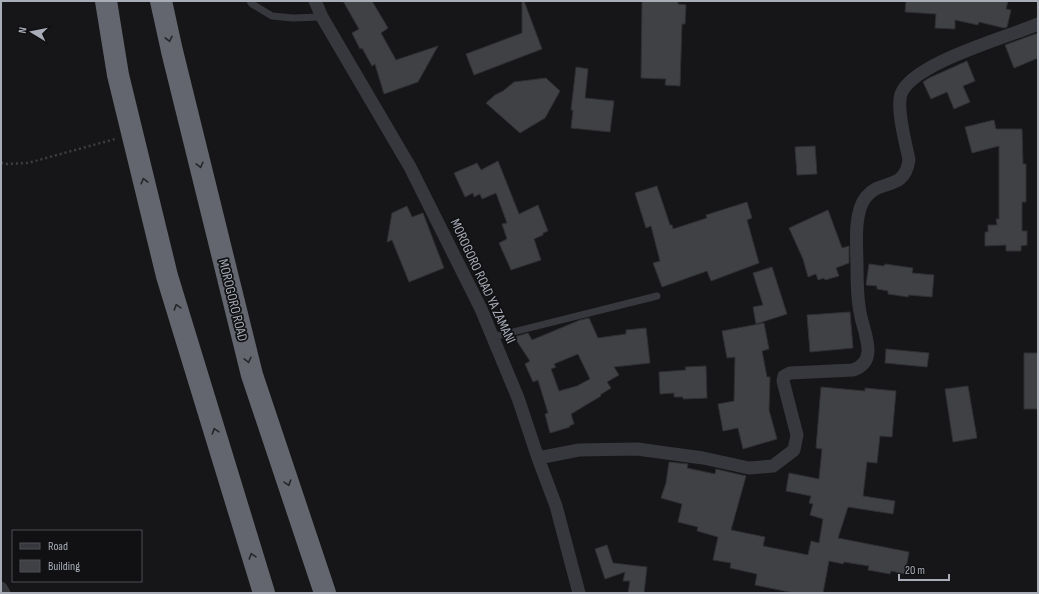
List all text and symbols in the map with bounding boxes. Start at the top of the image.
north arrow [12,12,52,52]
text: N [16,26,30,34]
one-way arrow [165,36,173,42]
one-way arrow [195,162,204,169]
one-way arrow [140,178,149,185]
street label: MOROGORO ROAD YA ZAMANI [447,216,519,346]
street label: MOROGORO ROAD [215,257,251,343]
one-way arrow [173,304,182,311]
one-way arrow [243,356,252,363]
one-way arrow [211,428,219,435]
one-way arrow [283,480,292,487]
legend [12,530,142,582]
text: Road [48,539,68,554]
one-way arrow [248,552,257,559]
scale bar [899,556,949,582]
text: Building [48,559,80,574]
text: 20 m [905,563,925,578]

